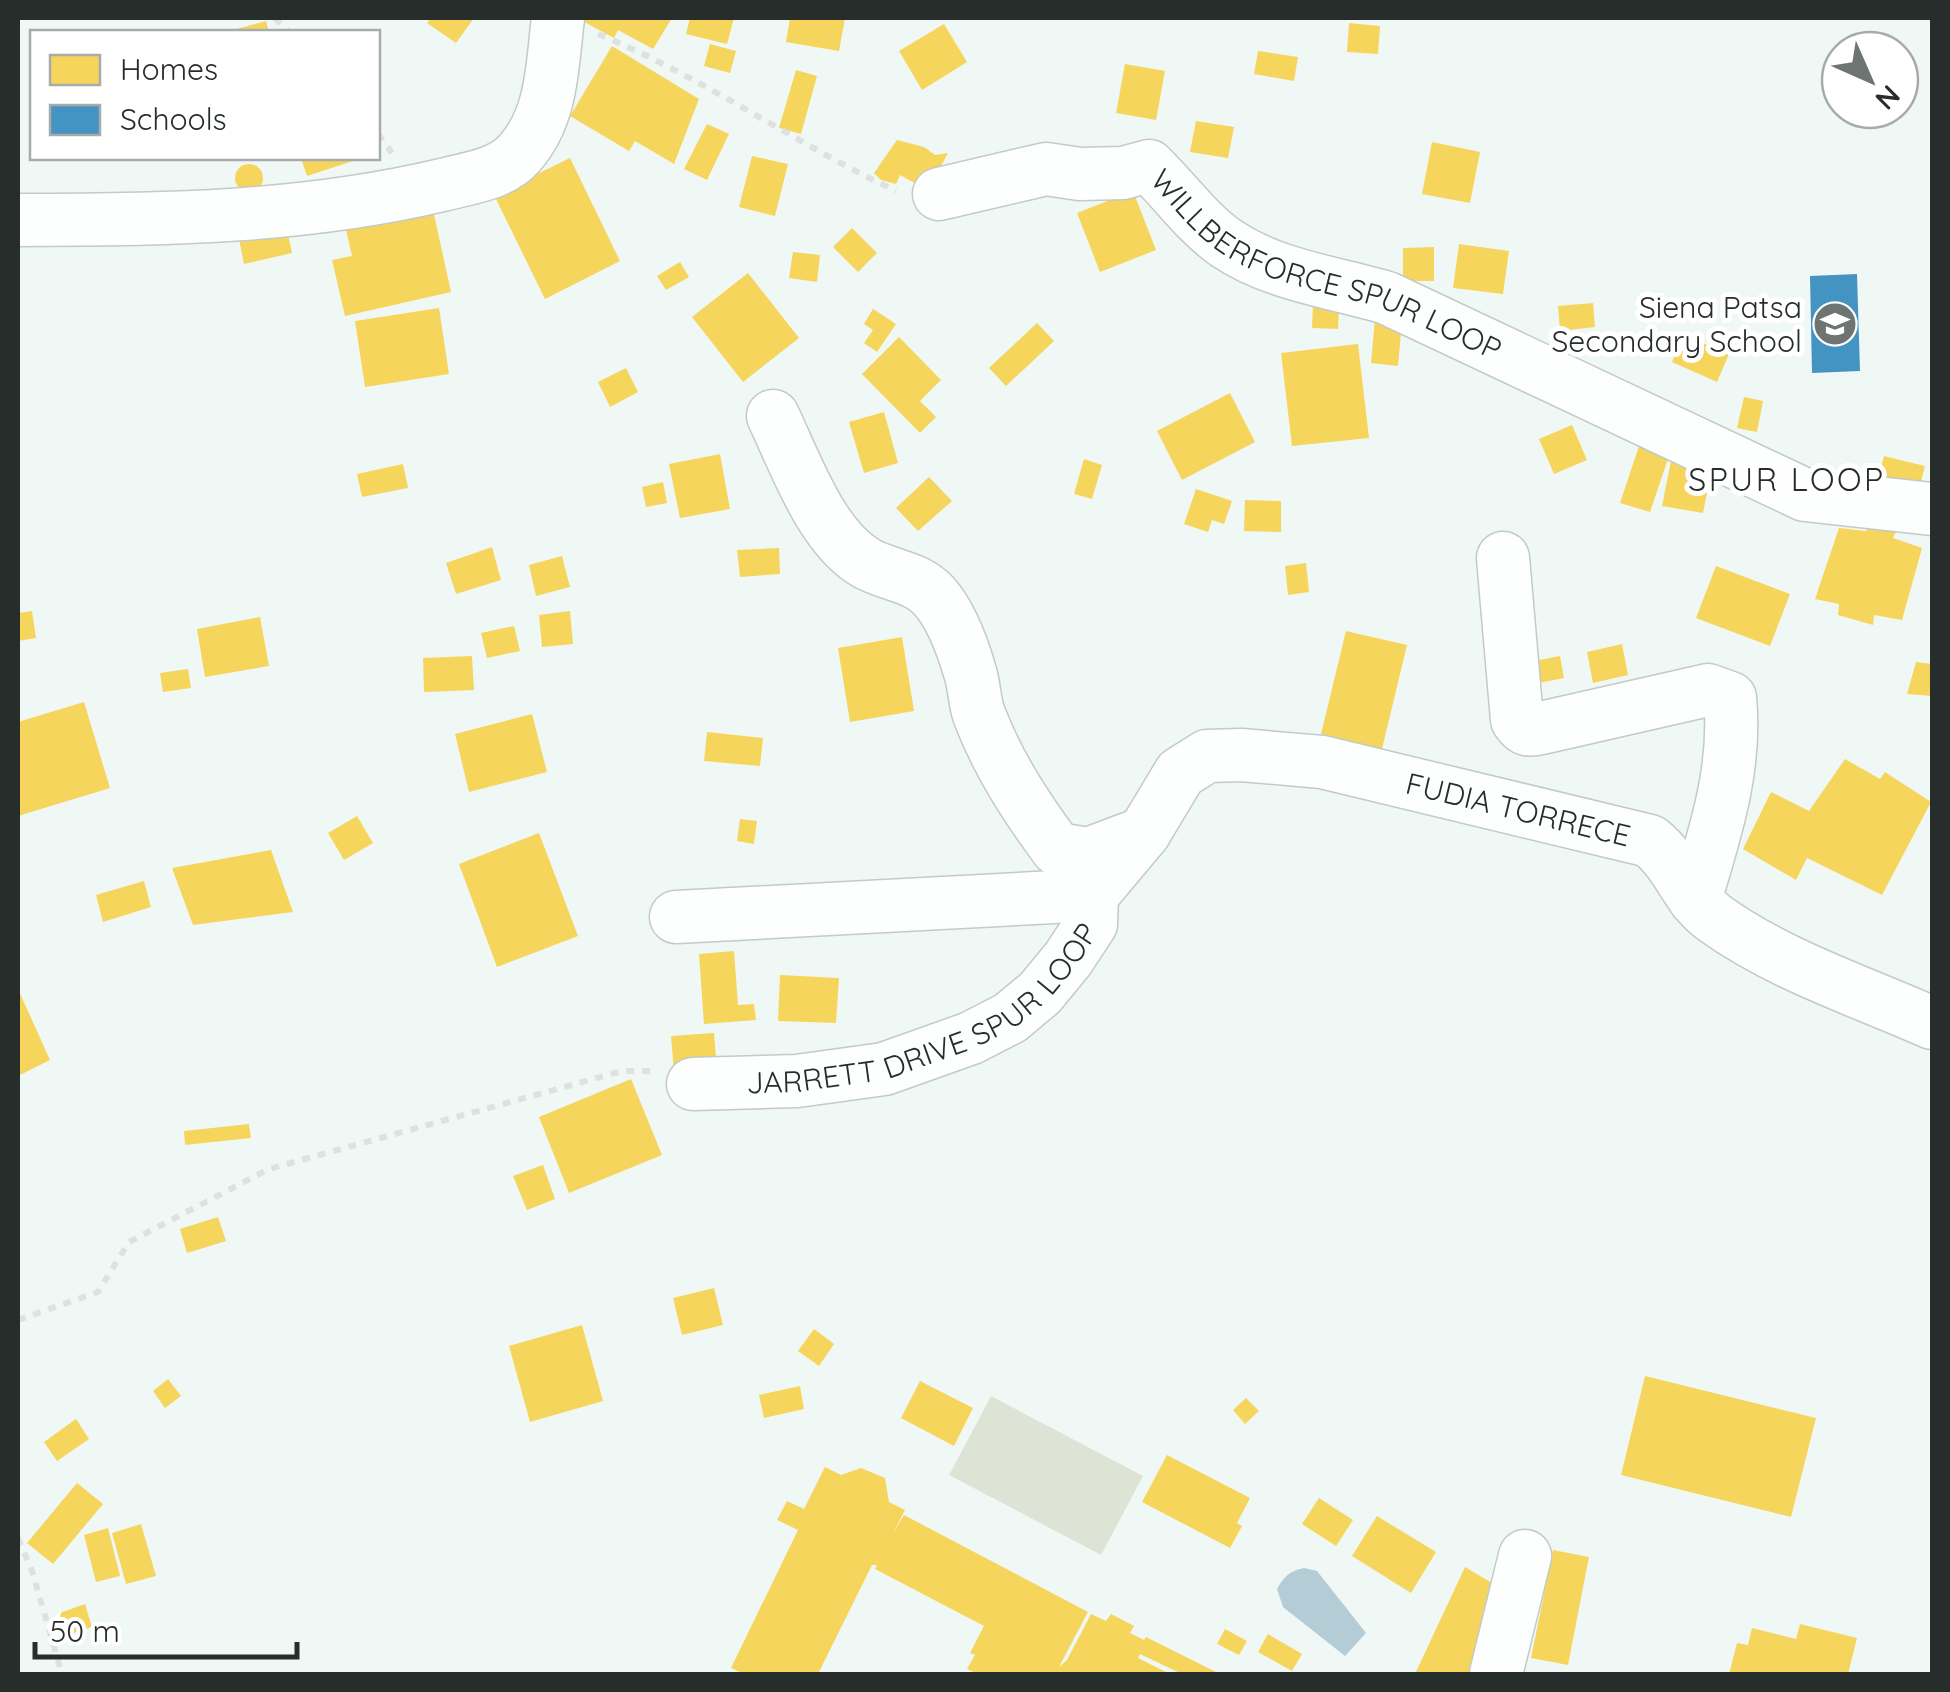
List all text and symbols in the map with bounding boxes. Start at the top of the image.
legend [30,30,380,160]
north arrow [1820,30,1920,130]
text: Homes [120,50,218,88]
text: N [1868,78,1908,118]
text: Schools [120,100,227,138]
street label: WILLBERFORCE SPUR LOOP [1143,161,1508,368]
place label: Siena Patsa Secondary School [1551,288,1802,360]
school or university icon: Siena Patsa Secondary School [1812,301,1858,347]
district label: SPUR LOOP [1688,459,1886,499]
street label: FUDIA TORRECE [1402,764,1634,855]
street label: JARRETT DRIVE SPUR LOOP [746,916,1106,1101]
scale bar [35,1597,298,1659]
text: 50 m [50,1612,120,1650]

